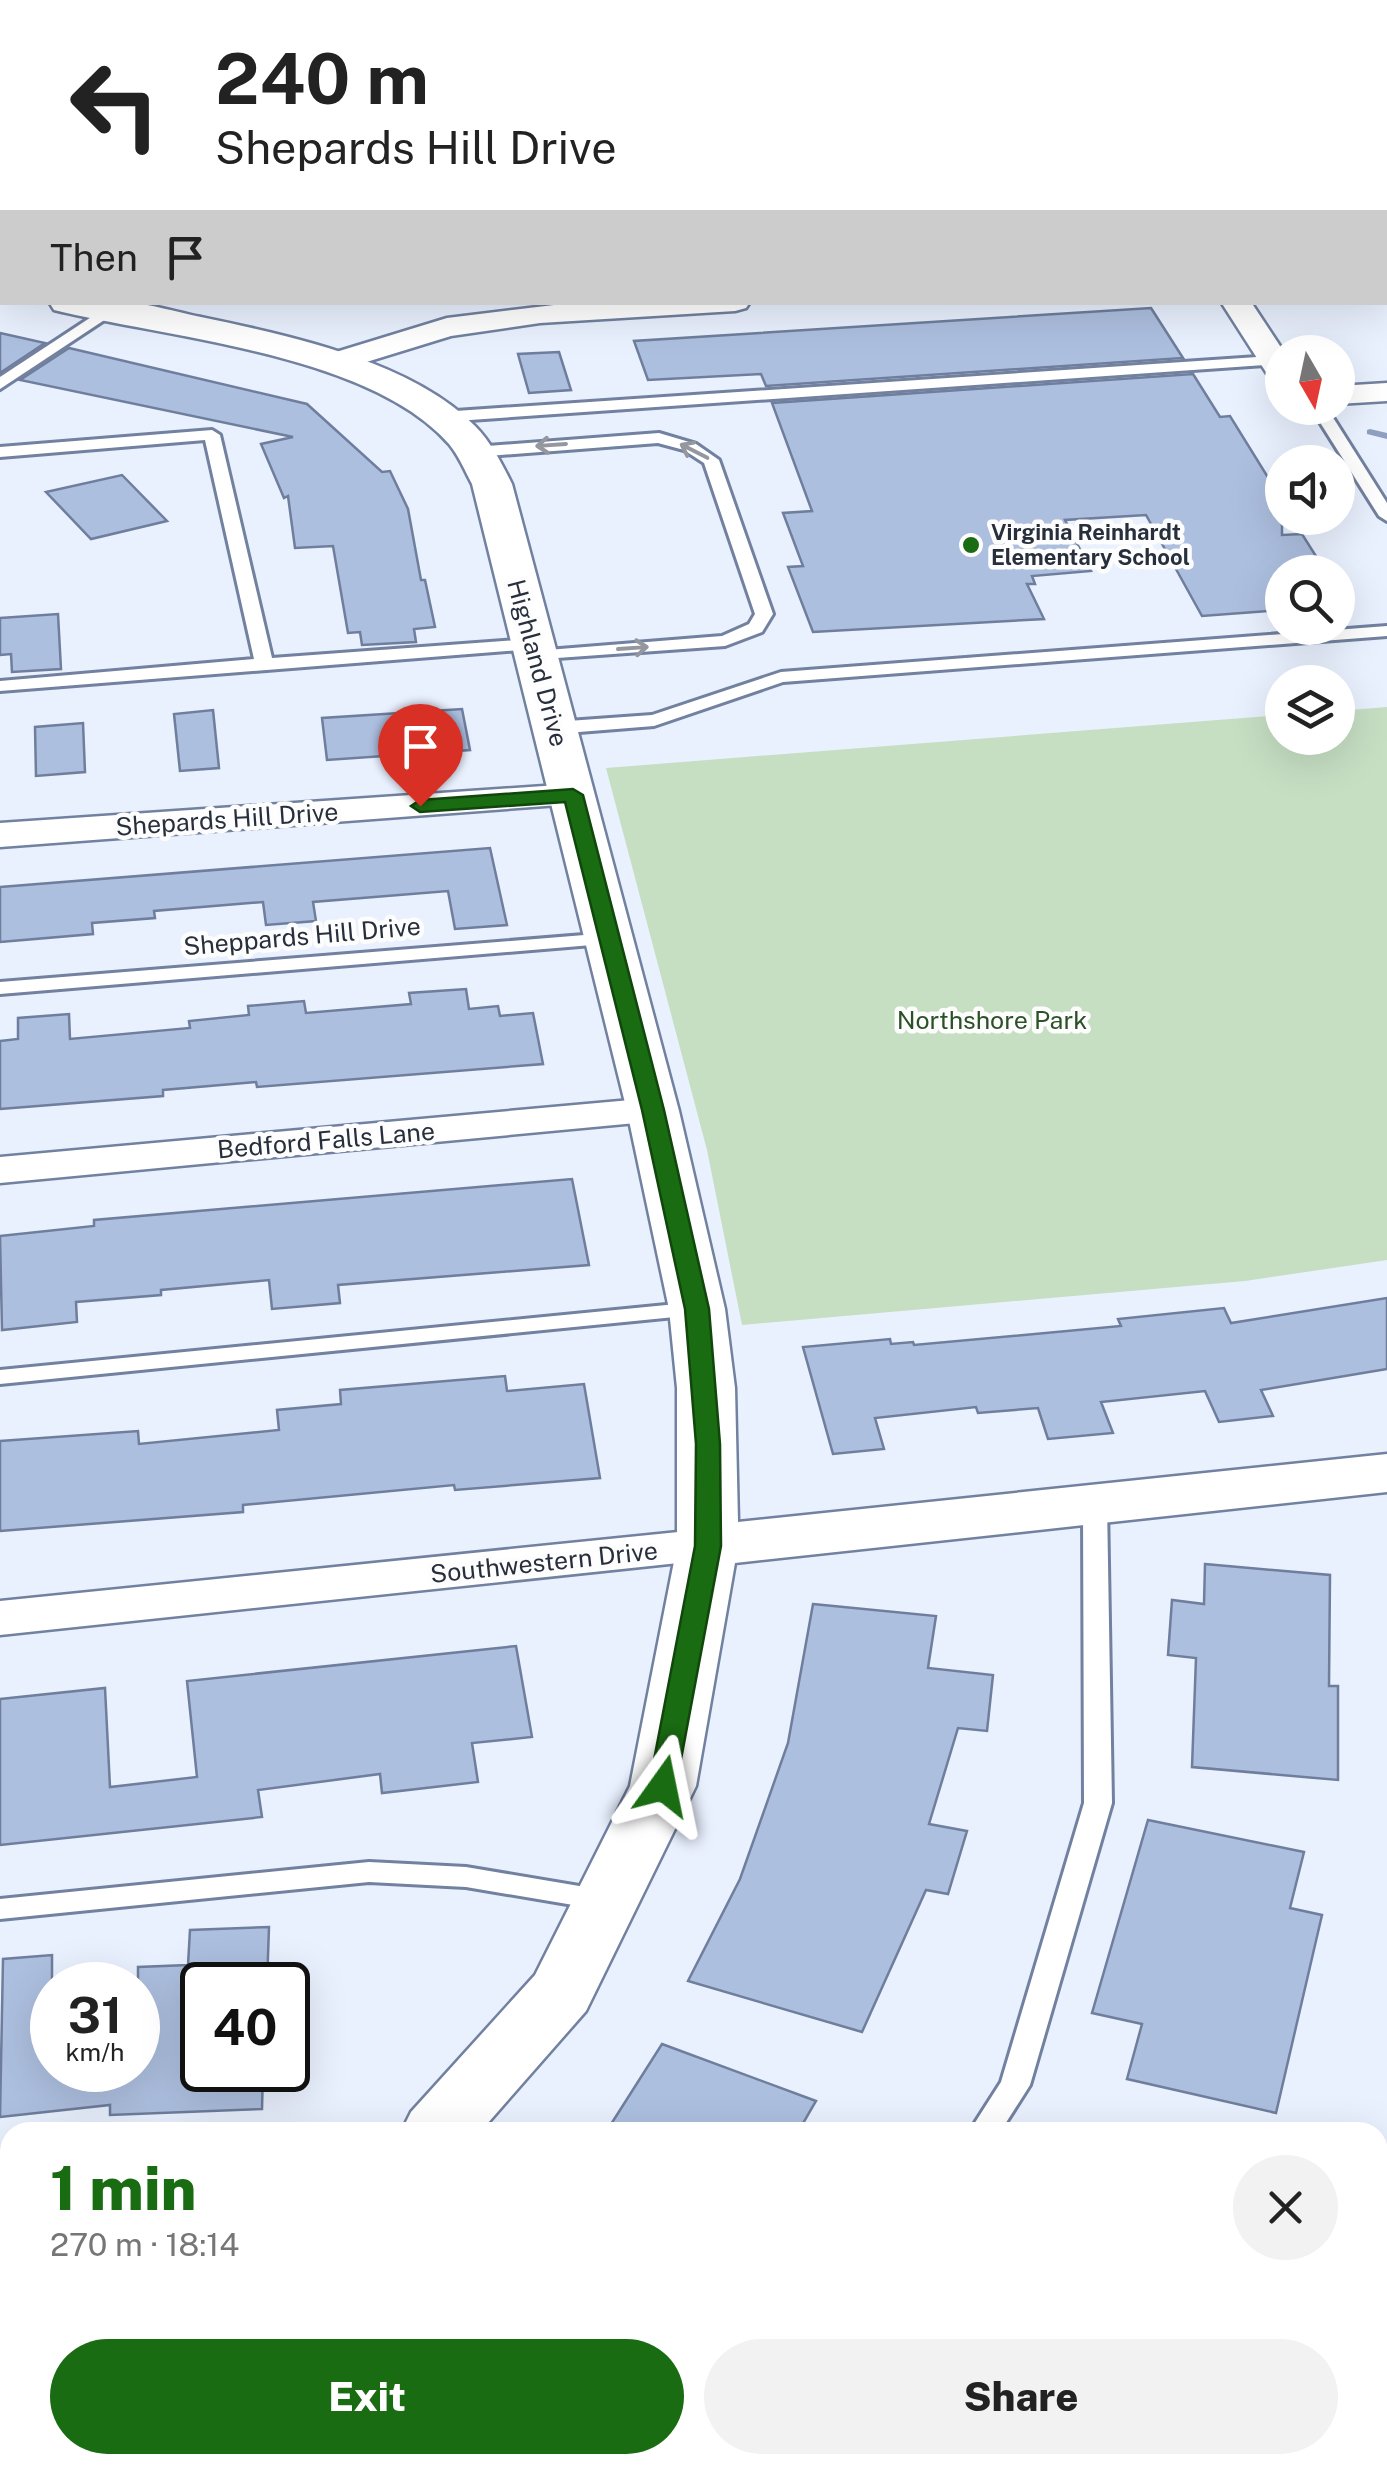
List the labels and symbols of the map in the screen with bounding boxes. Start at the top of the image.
north arrow [1265,335,1355,425]
one-way arrow [535,436,567,455]
one-way arrow [679,441,709,460]
place label: Virginia Reinhardt Elementary School [991,519,1190,570]
marker: Virginia Reinhardt Elementary School [960,534,982,556]
street label: Highland Drive [501,576,575,750]
one-way arrow [616,639,648,658]
pin [378,704,463,807]
street label: Shepards Hill Drive [115,796,339,842]
street label: Sheppards Hill Drive [182,911,422,961]
park label: Northshore Park [897,1005,1087,1035]
street label: Bedford Falls Lane [216,1116,436,1164]
street label: Southwestern Drive [429,1535,659,1589]
position arrow [611,1734,715,1838]
speed limit sign: 40 [180,1962,310,2092]

